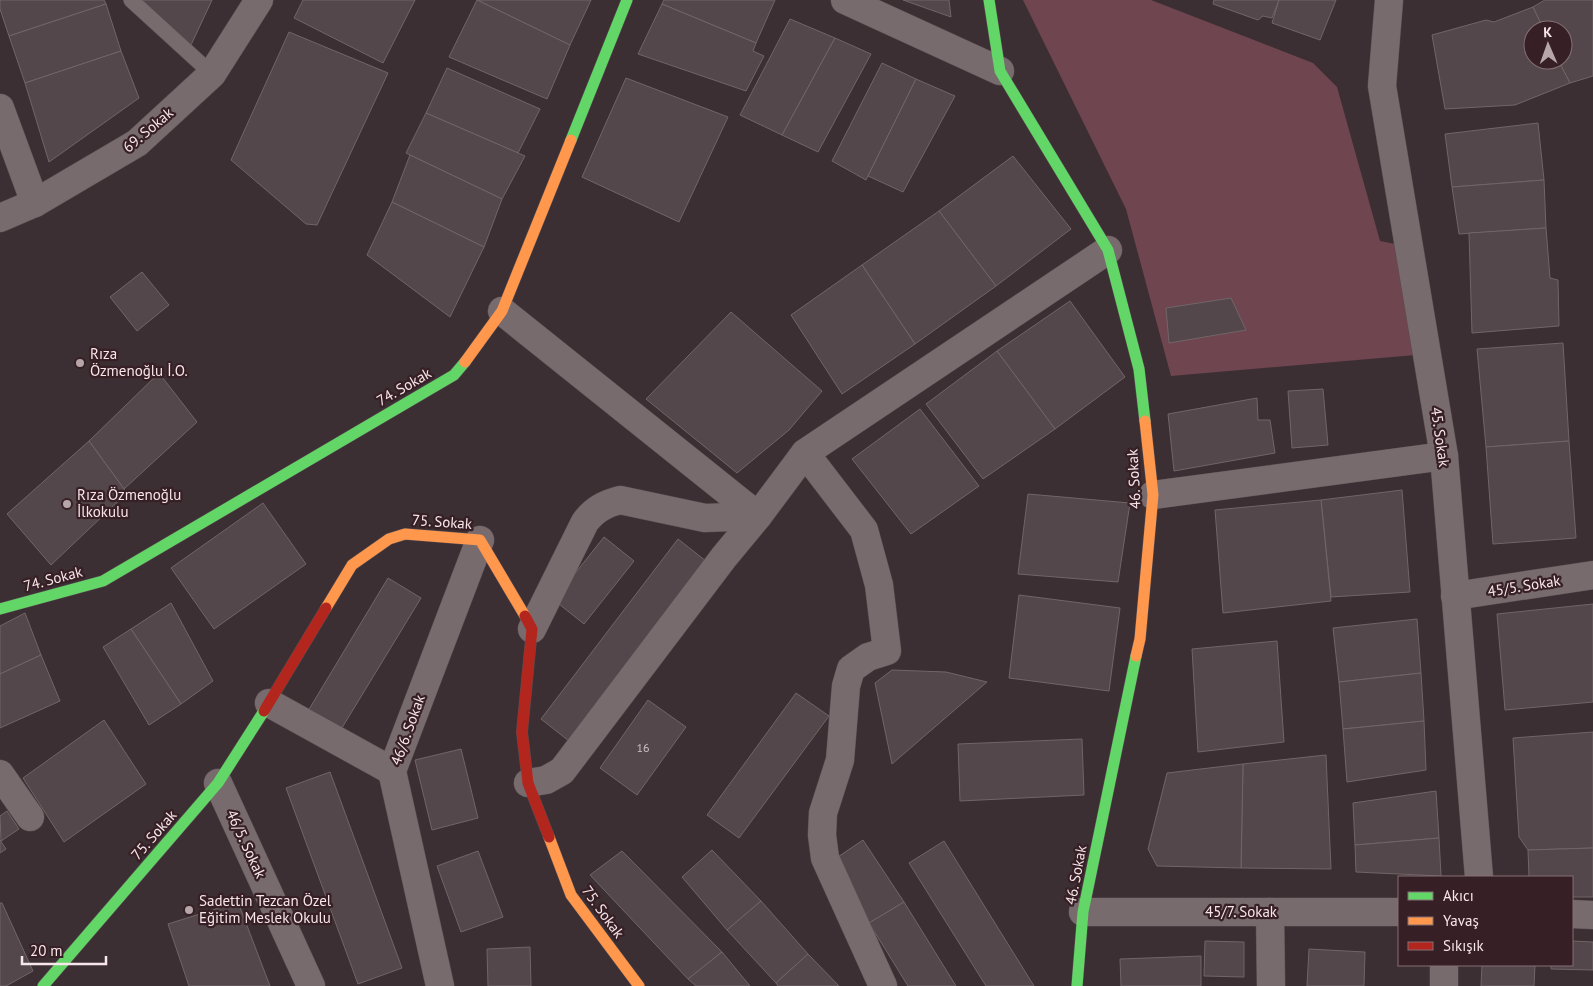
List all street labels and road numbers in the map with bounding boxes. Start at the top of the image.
street label: 69. Sokak [119,102,177,156]
street label: 74. Sokak [373,363,435,410]
street label: 45. Sokak [1427,406,1454,469]
street label: 46. Sokak [1122,448,1145,510]
street label: 75. Sokak [411,510,474,533]
street label: 74. Sokak [21,561,85,595]
street label: 45/5. Sokak [1486,570,1563,601]
street label: 46/6. Sokak [386,691,429,768]
street label: 75. Sokak [127,805,181,864]
street label: 46/5. Sokak [222,806,271,882]
street label: 46. Sokak [1060,843,1091,906]
street label: 75. Sokak [578,882,629,942]
street label: 45/7. Sokak [1205,902,1278,921]

